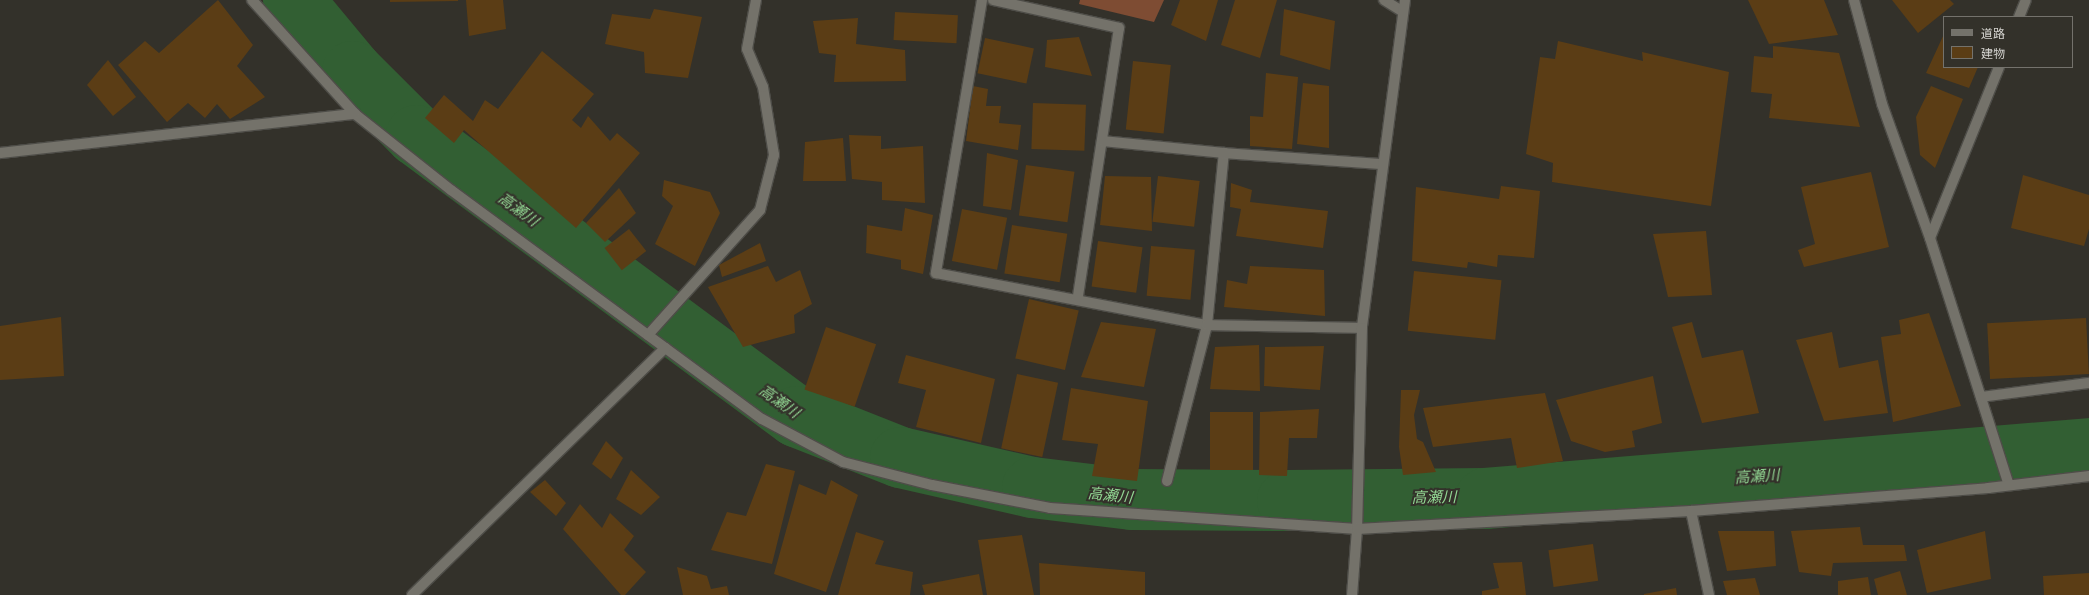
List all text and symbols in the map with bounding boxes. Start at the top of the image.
legend [1943,16,2073,68]
text: 道路 [1981,27,2005,41]
text: 建物 [1981,47,2005,61]
water label: 高瀬川 [495,189,541,231]
water label: 高瀬川 [755,382,803,422]
water label: 高瀬川 [1734,466,1780,488]
water label: 高瀬川 [1087,485,1133,507]
water label: 高瀬川 [1411,489,1457,507]

